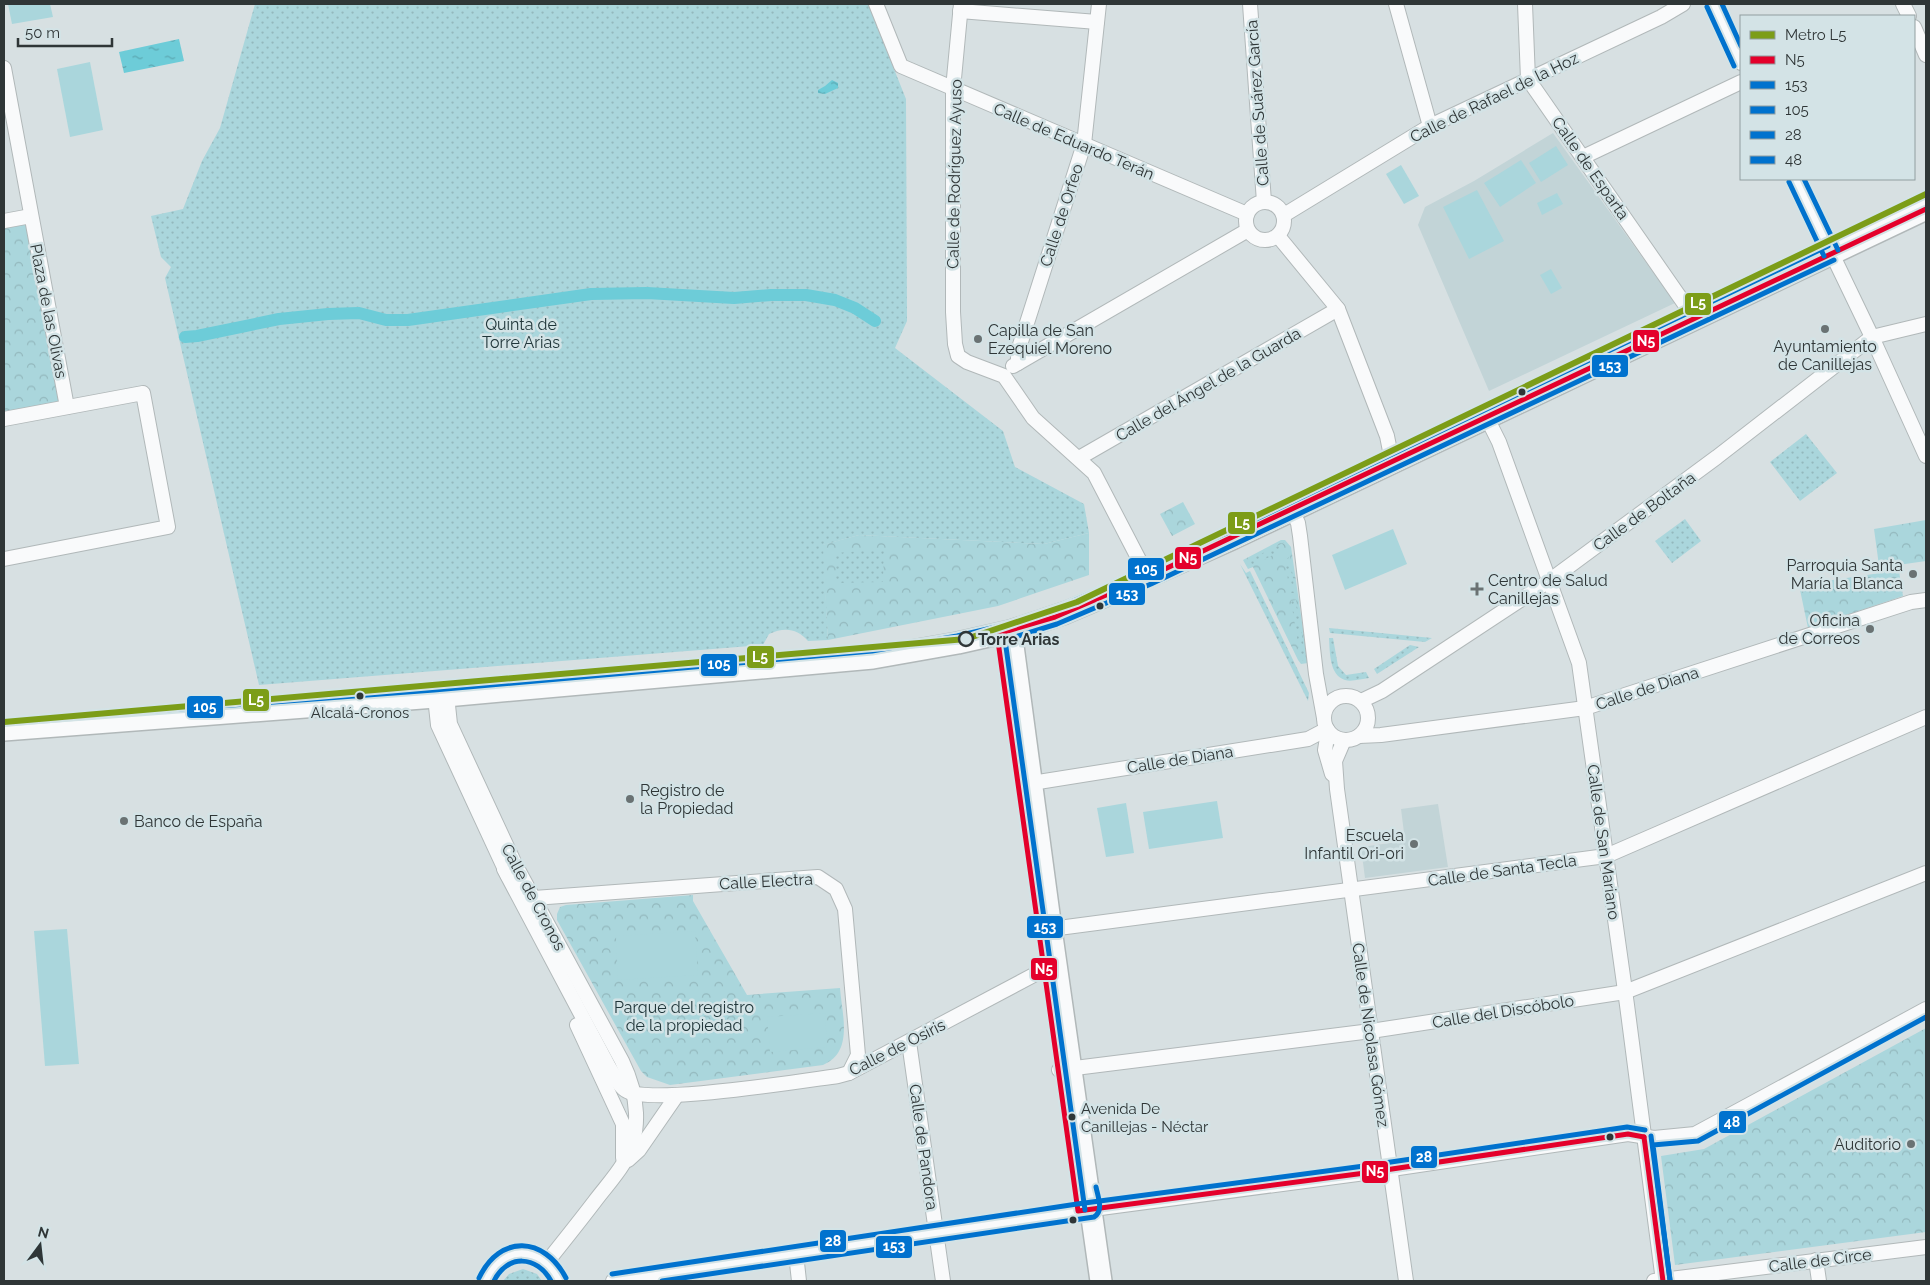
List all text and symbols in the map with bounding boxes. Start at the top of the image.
scale bar [18,15,111,47]
legend [1740,15,1915,180]
street label: Calle de Suárez García [1242,19,1273,187]
text: 50 m [25,24,60,42]
text: Metro L5 [1785,26,1846,44]
street label: Calle de Rafael de la Hoz [1407,48,1582,147]
text: N5 [1785,51,1805,69]
text: 153 [1785,76,1808,94]
street label: Calle de Rodríguez Ayuso [943,79,966,269]
street label: Calle de Eduardo Terán [991,99,1157,184]
text: 105 [1785,101,1809,119]
street label: Calle de Esparta [1548,113,1633,223]
text: 28 [1785,126,1802,144]
text: 48 [1785,151,1802,169]
street label: Calle de Orfeo [1036,161,1087,269]
street label: Plaza de las Olivas [26,242,71,380]
line badge: L5 [1684,292,1712,316]
text: L5 [1690,295,1706,311]
park label: Quinta de Torre Arias [482,315,560,352]
place label: Capilla de San Ezequiel Moreno [988,321,1112,358]
street label: Calle del Ángel de la Guarda [1112,323,1304,445]
marker: Ayuntamiento de Canillejas [1819,323,1831,335]
line badge: N5 [1632,329,1660,353]
marker: Capilla de San Ezequiel Moreno [972,333,984,345]
text: N5 [1637,333,1655,349]
place label: Ayuntamiento de Canillejas [1773,337,1877,374]
line badge: 153 [1591,354,1629,378]
text: 153 [1599,358,1621,374]
unlabelled marker [1517,387,1527,397]
street label: Calle de Boltaña [1589,468,1699,555]
line badge: L5 [1227,511,1256,535]
text: L5 [1234,515,1250,531]
line badge: N5 [1174,546,1202,570]
text: N5 [1179,550,1197,566]
place label: Parroquia Santa María la Blanca [1787,556,1903,593]
line badge: 105 [1127,557,1165,581]
text: 105 [1134,561,1158,577]
marker: Parroquia Santa María la Blanca [1907,568,1919,580]
place label: Centro de Salud Canillejas [1488,571,1608,608]
line badge: 153 [1108,582,1146,606]
marker: Centro de Salud Canillejas [1470,582,1484,596]
text: 153 [1116,586,1138,602]
unlabelled marker [1095,601,1105,611]
place label: Oficina de Correos [1778,611,1860,648]
marker: Oficina de Correos [1864,623,1876,635]
place label: Torre Arias [978,630,1059,649]
marker: Torre Arias [958,631,974,647]
line badge: L5 [746,645,775,669]
text: L5 [752,649,768,665]
line badge: 105 [700,653,738,677]
text: 105 [707,656,731,672]
street label: Calle de Diana [1593,663,1701,714]
line badge: L5 [242,688,270,712]
marker: Alcalá-Cronos [355,691,365,701]
text: L5 [248,692,264,708]
line badge: 105 [186,695,224,719]
text: 105 [193,699,217,715]
place label: Alcalá-Cronos [311,704,409,722]
street label: Calle de Diana [1126,742,1234,777]
street label: Calle de San Mariano [1583,763,1624,921]
place label: Registro de la Propiedad [640,781,733,818]
marker: Registro de la Propiedad [624,793,636,805]
place label: Banco de España [134,812,263,831]
marker: Banco de España [118,815,130,827]
place label: Escuela Infantil Ori-ori [1304,826,1404,863]
marker: Escuela Infantil Ori-ori [1408,838,1420,850]
street label: Calle de Cronos [498,841,570,954]
street label: Calle de Santa Tecla [1427,851,1578,890]
street label: Calle Electra [719,870,813,893]
line badge: 153 [1026,915,1064,939]
text: 153 [1034,919,1056,935]
street label: Calle de Nicolasa Gómez [1348,942,1393,1129]
line badge: N5 [1030,957,1058,981]
text: N5 [1035,961,1053,977]
street label: Calle del Discóbolo [1431,991,1575,1032]
park label: Parque del registro de la propiedad [614,998,754,1035]
street label: Calle de Osiris [846,1015,949,1080]
street label: Calle de Pandora [905,1083,942,1211]
place label: Avenida De Canillejas - Néctar [1081,1100,1209,1136]
line badge: 48 [1718,1110,1747,1134]
marker: Avenida De Canillejas - Néctar [1067,1112,1077,1122]
text: 48 [1724,1114,1740,1130]
unlabelled marker [1605,1132,1615,1142]
place label: Auditorio [1834,1135,1901,1154]
marker: Auditorio [1905,1138,1917,1150]
line badge: 28 [1410,1145,1438,1169]
text: 28 [1416,1149,1432,1165]
line badge: N5 [1361,1160,1389,1184]
text: N5 [1366,1163,1384,1179]
unlabelled marker [1068,1215,1078,1225]
north arrow [15,1220,65,1270]
text: N [36,1223,51,1242]
line badge: 28 [819,1229,847,1253]
text: 28 [825,1233,841,1249]
line badge: 153 [875,1235,913,1259]
text: 153 [883,1238,905,1254]
street label: Calle de Circe [1768,1245,1872,1276]

